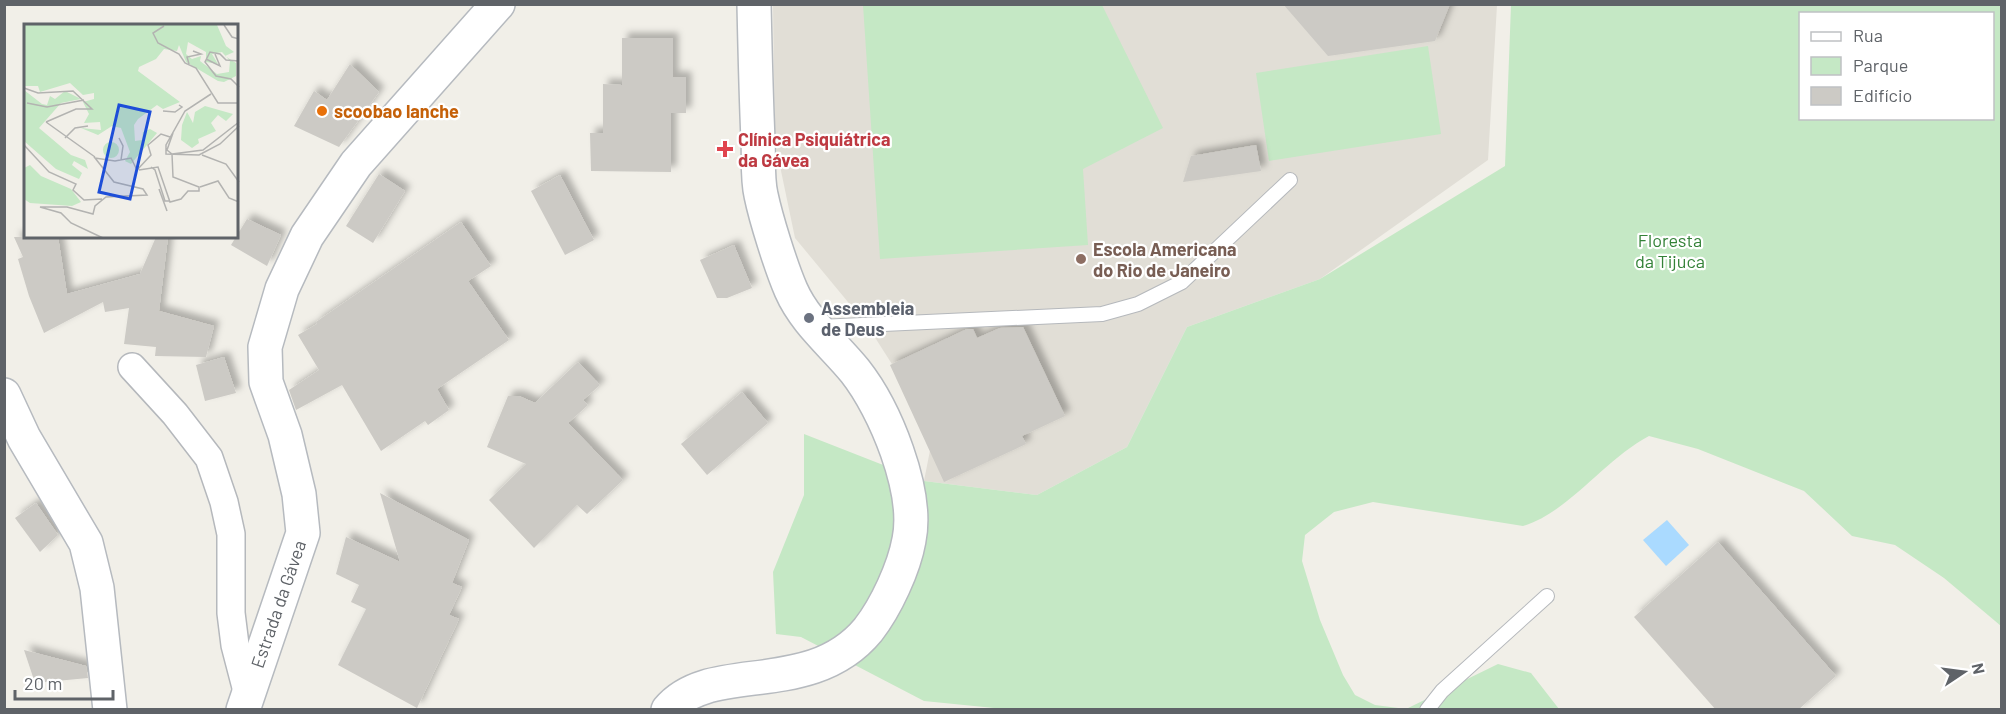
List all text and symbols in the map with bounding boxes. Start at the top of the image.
legend [1799,12,1994,120]
inset map [24,24,238,238]
text: Rua [1853,24,1883,46]
text: Parque [1853,54,1908,76]
text: Edifício [1853,84,1912,106]
place label: scoobao lanche [334,100,459,122]
marker: scoobao lanche [315,104,329,118]
place label: Clínica Psiquiátrica da Gávea [738,128,890,171]
marker: Clínica Psiquiátrica da Gávea [716,140,734,158]
park label: Floresta da Tijuca [1635,229,1705,272]
place label: Escola Americana do Rio de Janeiro [1093,238,1237,281]
marker: Escola Americana do Rio de Janeiro [1074,252,1088,266]
place label: Assembleia de Deus [821,297,914,340]
marker: Assembleia de Deus [802,311,816,325]
street label: Estrada da Gávea [246,537,310,671]
north arrow [1934,642,1994,702]
text: N [1969,661,1990,676]
scale bar [15,663,112,701]
text: 20 m [24,672,62,694]

